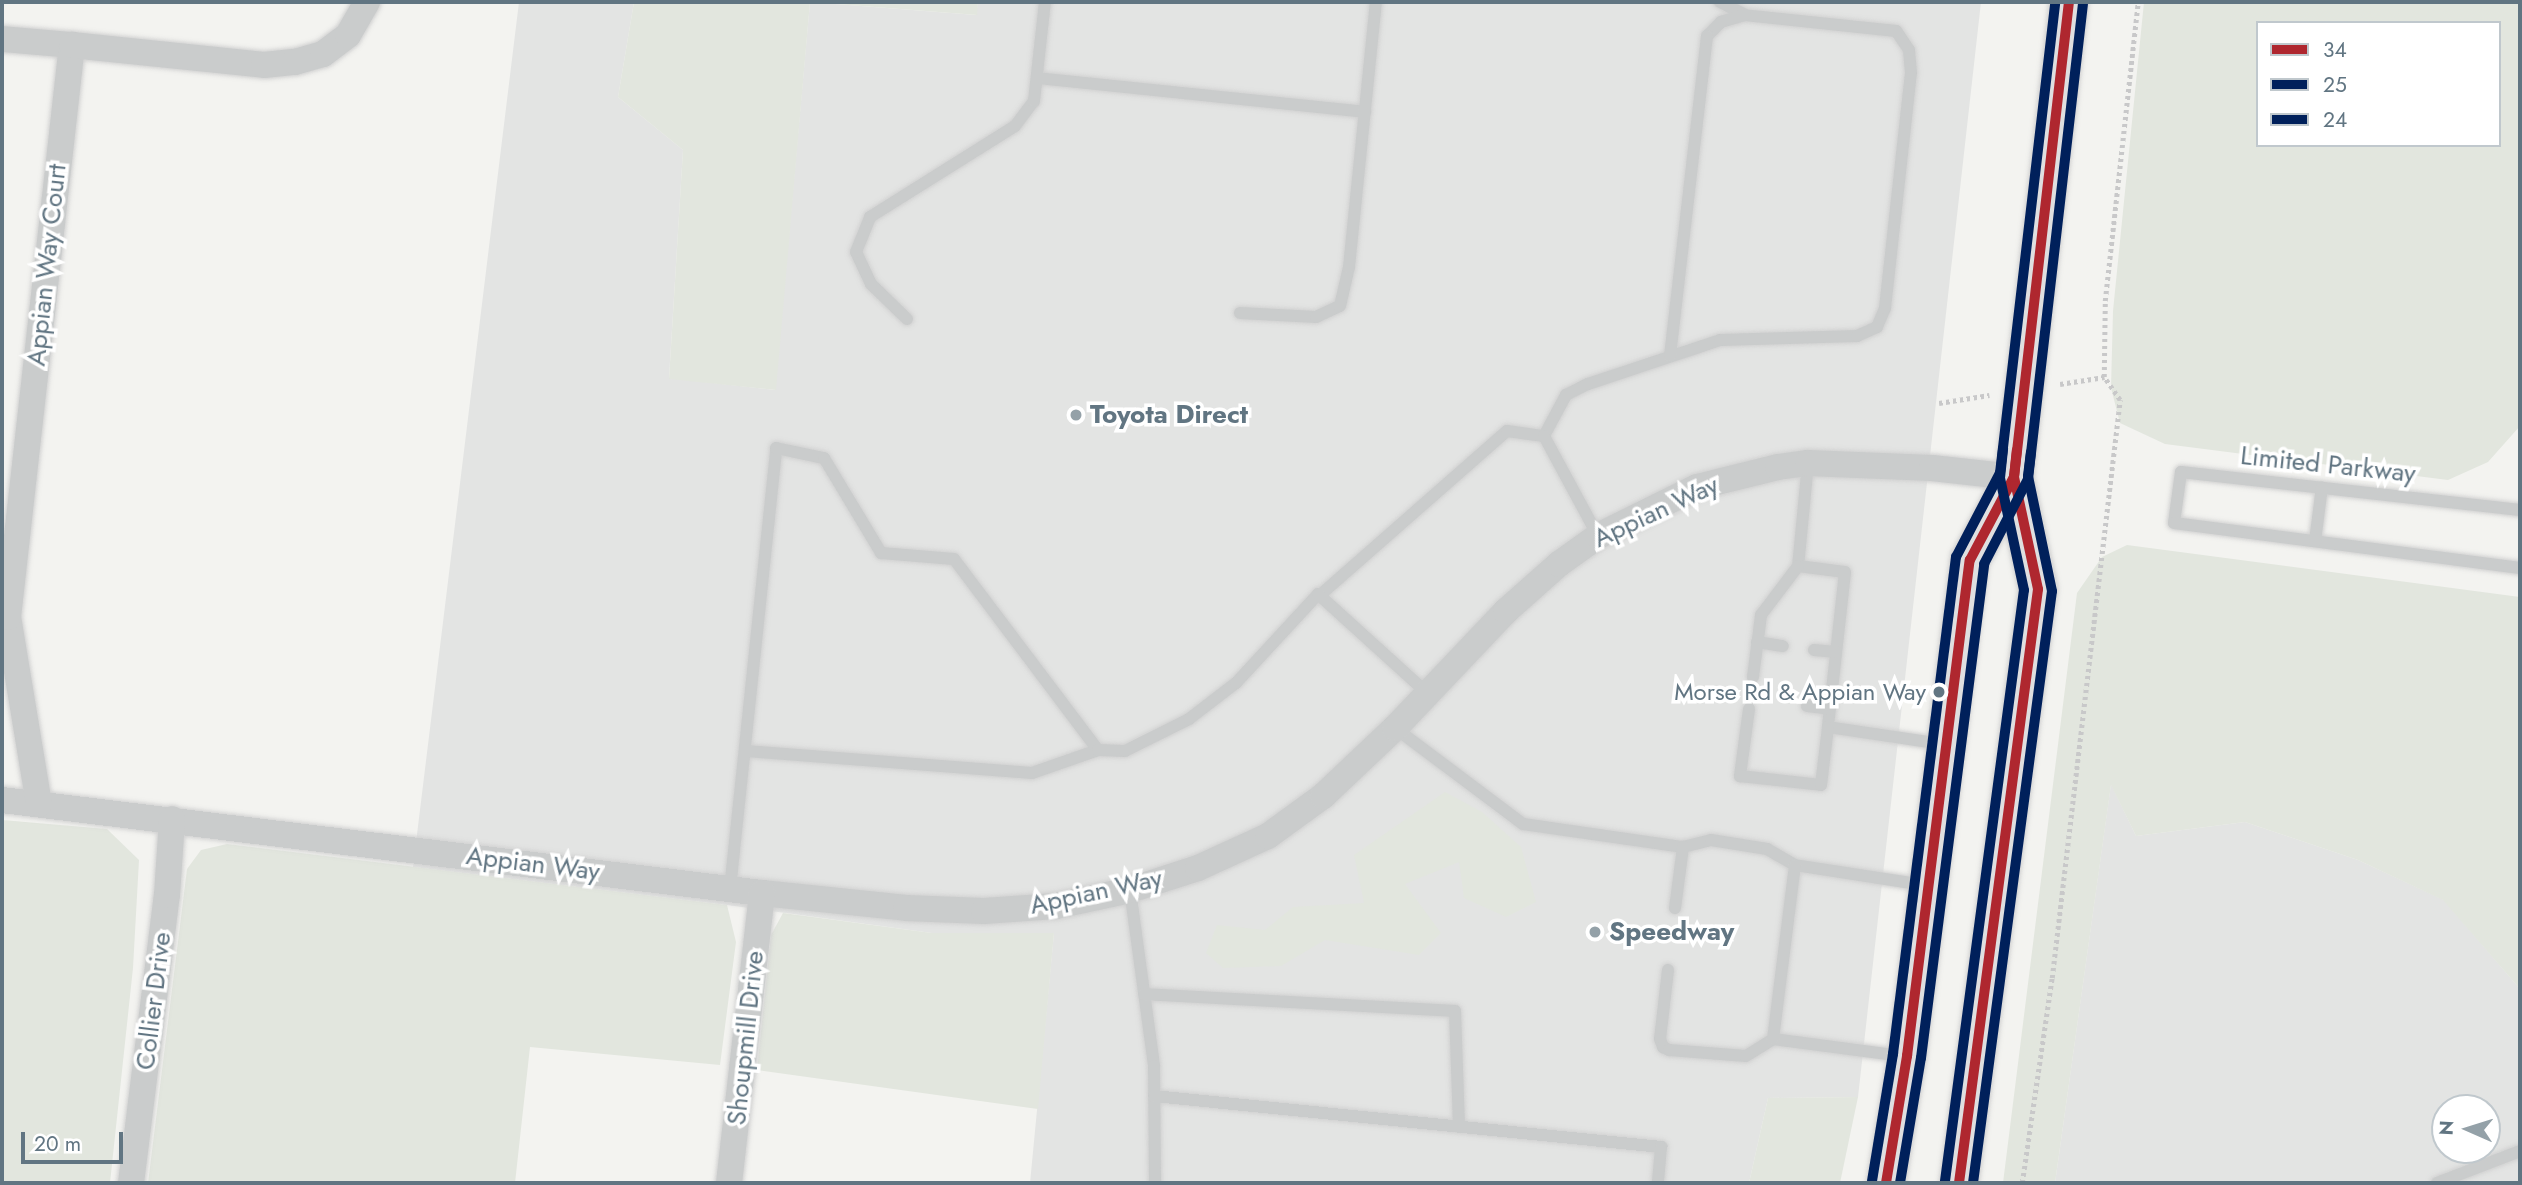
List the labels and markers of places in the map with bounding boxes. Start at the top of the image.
place label: Toyota Direct [1090,399,1248,431]
marker: Toyota Direct [1068,407,1084,423]
place label: Morse Rd & Appian Way [1674,678,1926,706]
marker: Morse Rd & Appian Way [1932,685,1946,699]
place label: Speedway [1609,916,1734,948]
marker: Speedway [1587,924,1603,940]

